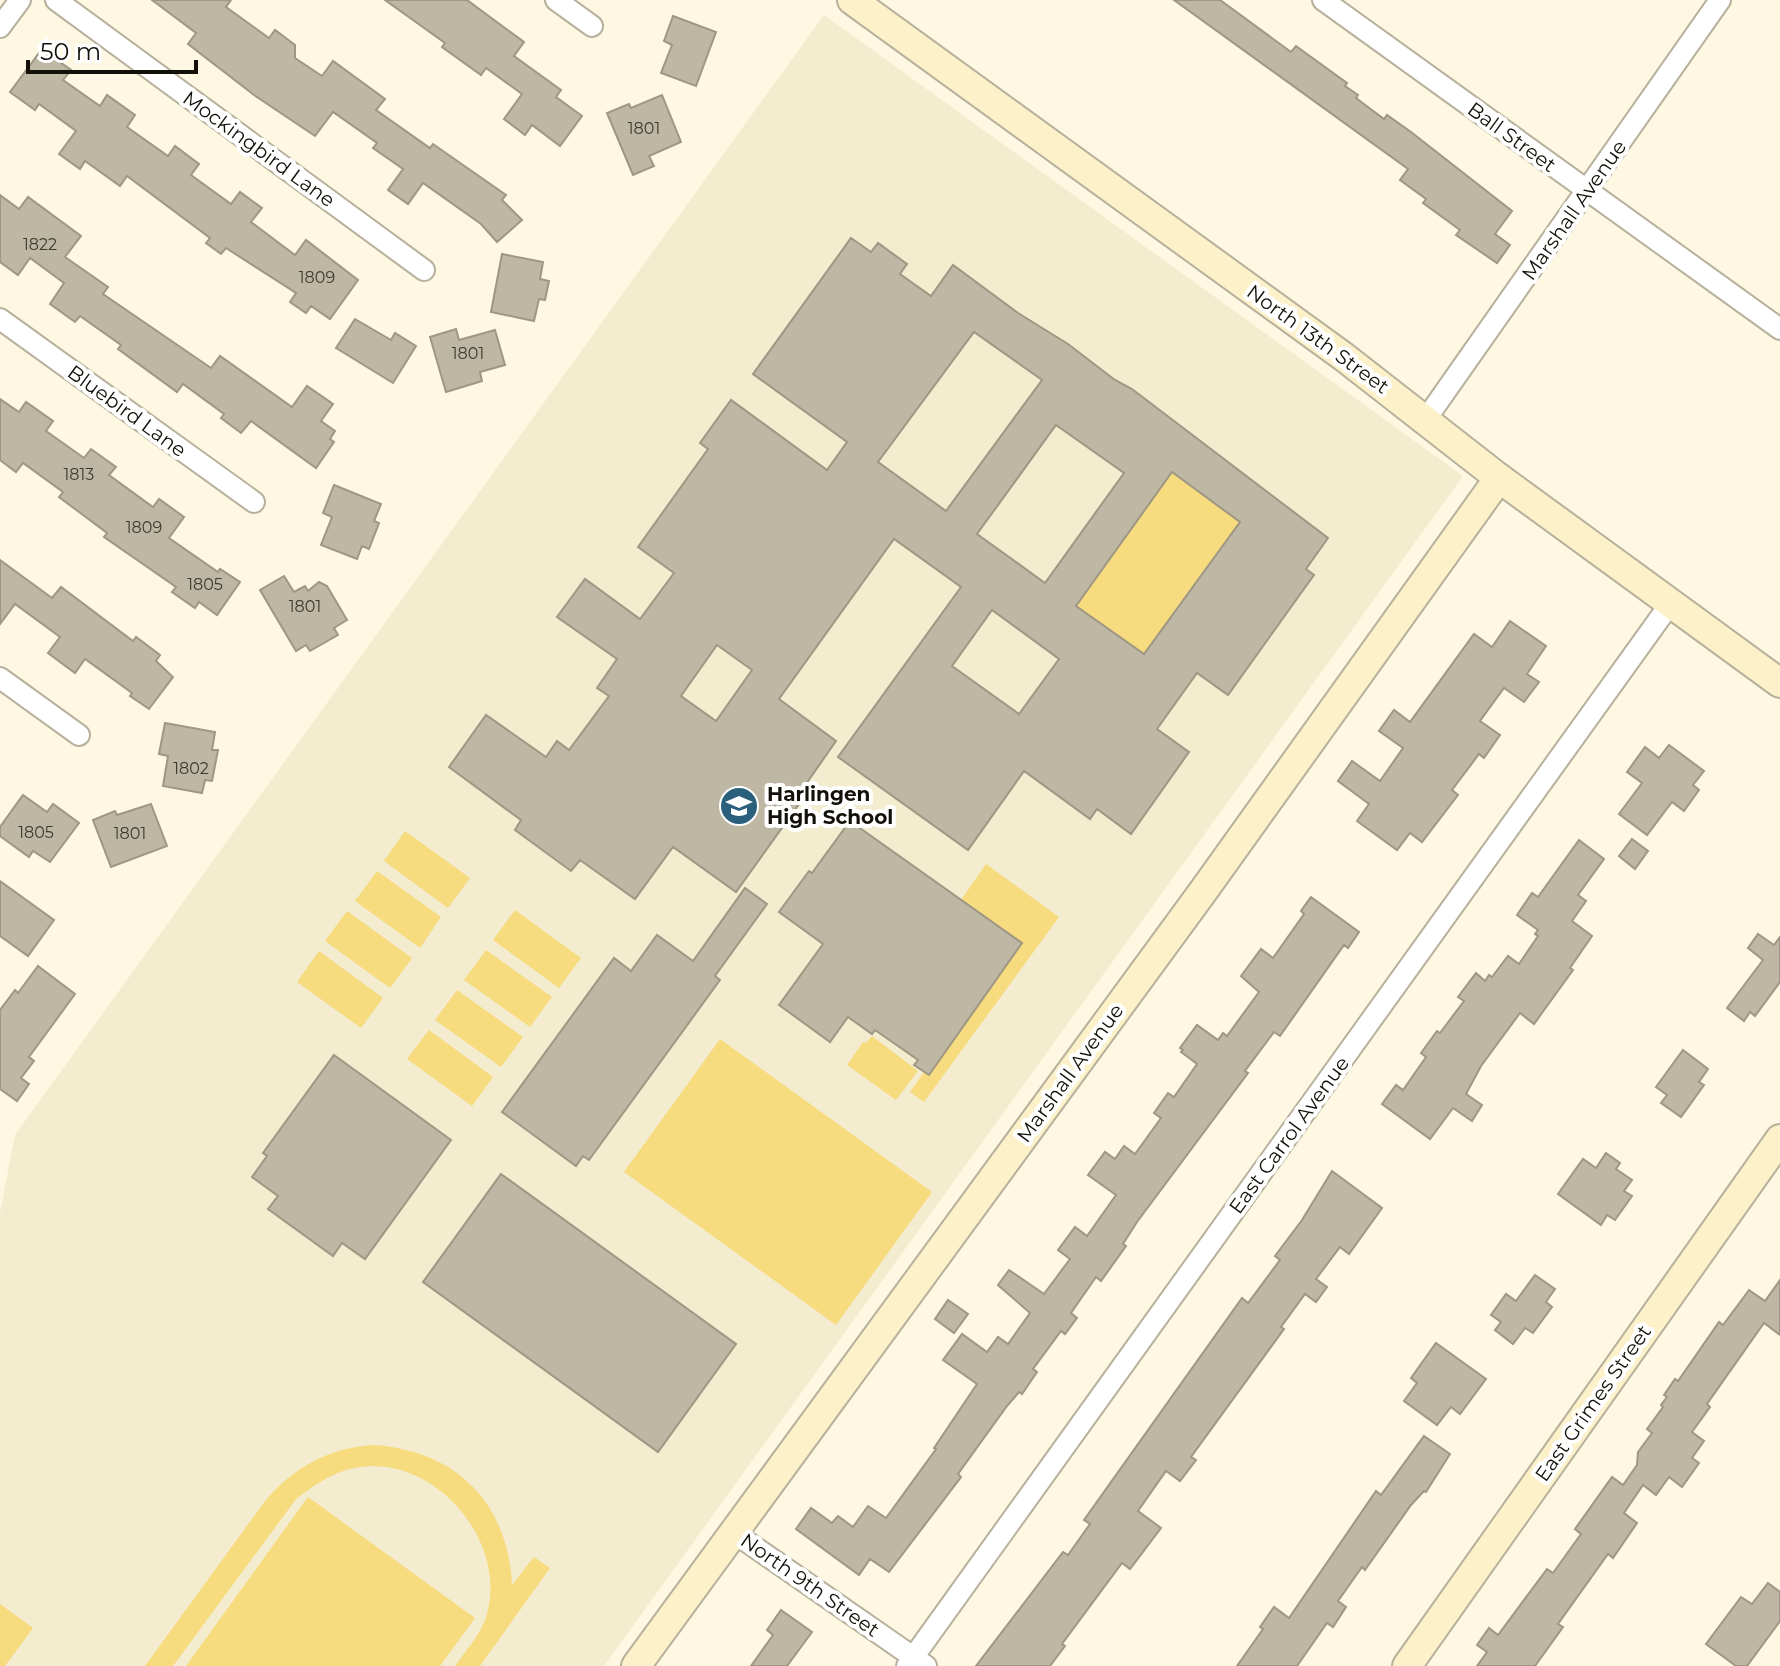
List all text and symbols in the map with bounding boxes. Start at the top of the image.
scale bar [28,24,196,74]
text: 50 m [40,37,101,66]
street label: Mockingbird Lane [178,86,340,212]
street label: Ball Street [1463,97,1561,177]
house number: 1801 [628,119,660,138]
street label: Marshall Avenue [1517,135,1631,285]
house number: 1822 [23,235,57,254]
house number: 1809 [299,268,335,287]
street label: North 13th Street [1242,279,1394,399]
house number: 1801 [452,344,484,363]
street label: Bluebird Lane [63,360,191,462]
house number: 1813 [64,465,94,484]
house number: 1809 [126,518,162,537]
house number: 1805 [187,575,223,594]
house number: 1801 [289,597,321,616]
house number: 1802 [173,759,209,778]
place label: Harlingen High School [767,782,893,829]
school or university icon: Harlingen High School [718,785,760,827]
house number: 1805 [18,823,54,842]
house number: 1801 [114,824,146,843]
street label: Marshall Avenue [1012,999,1128,1147]
street label: East Carrol Avenue [1224,1052,1354,1218]
street label: East Grimes Street [1530,1320,1656,1486]
street label: North 9th Street [736,1528,884,1642]

